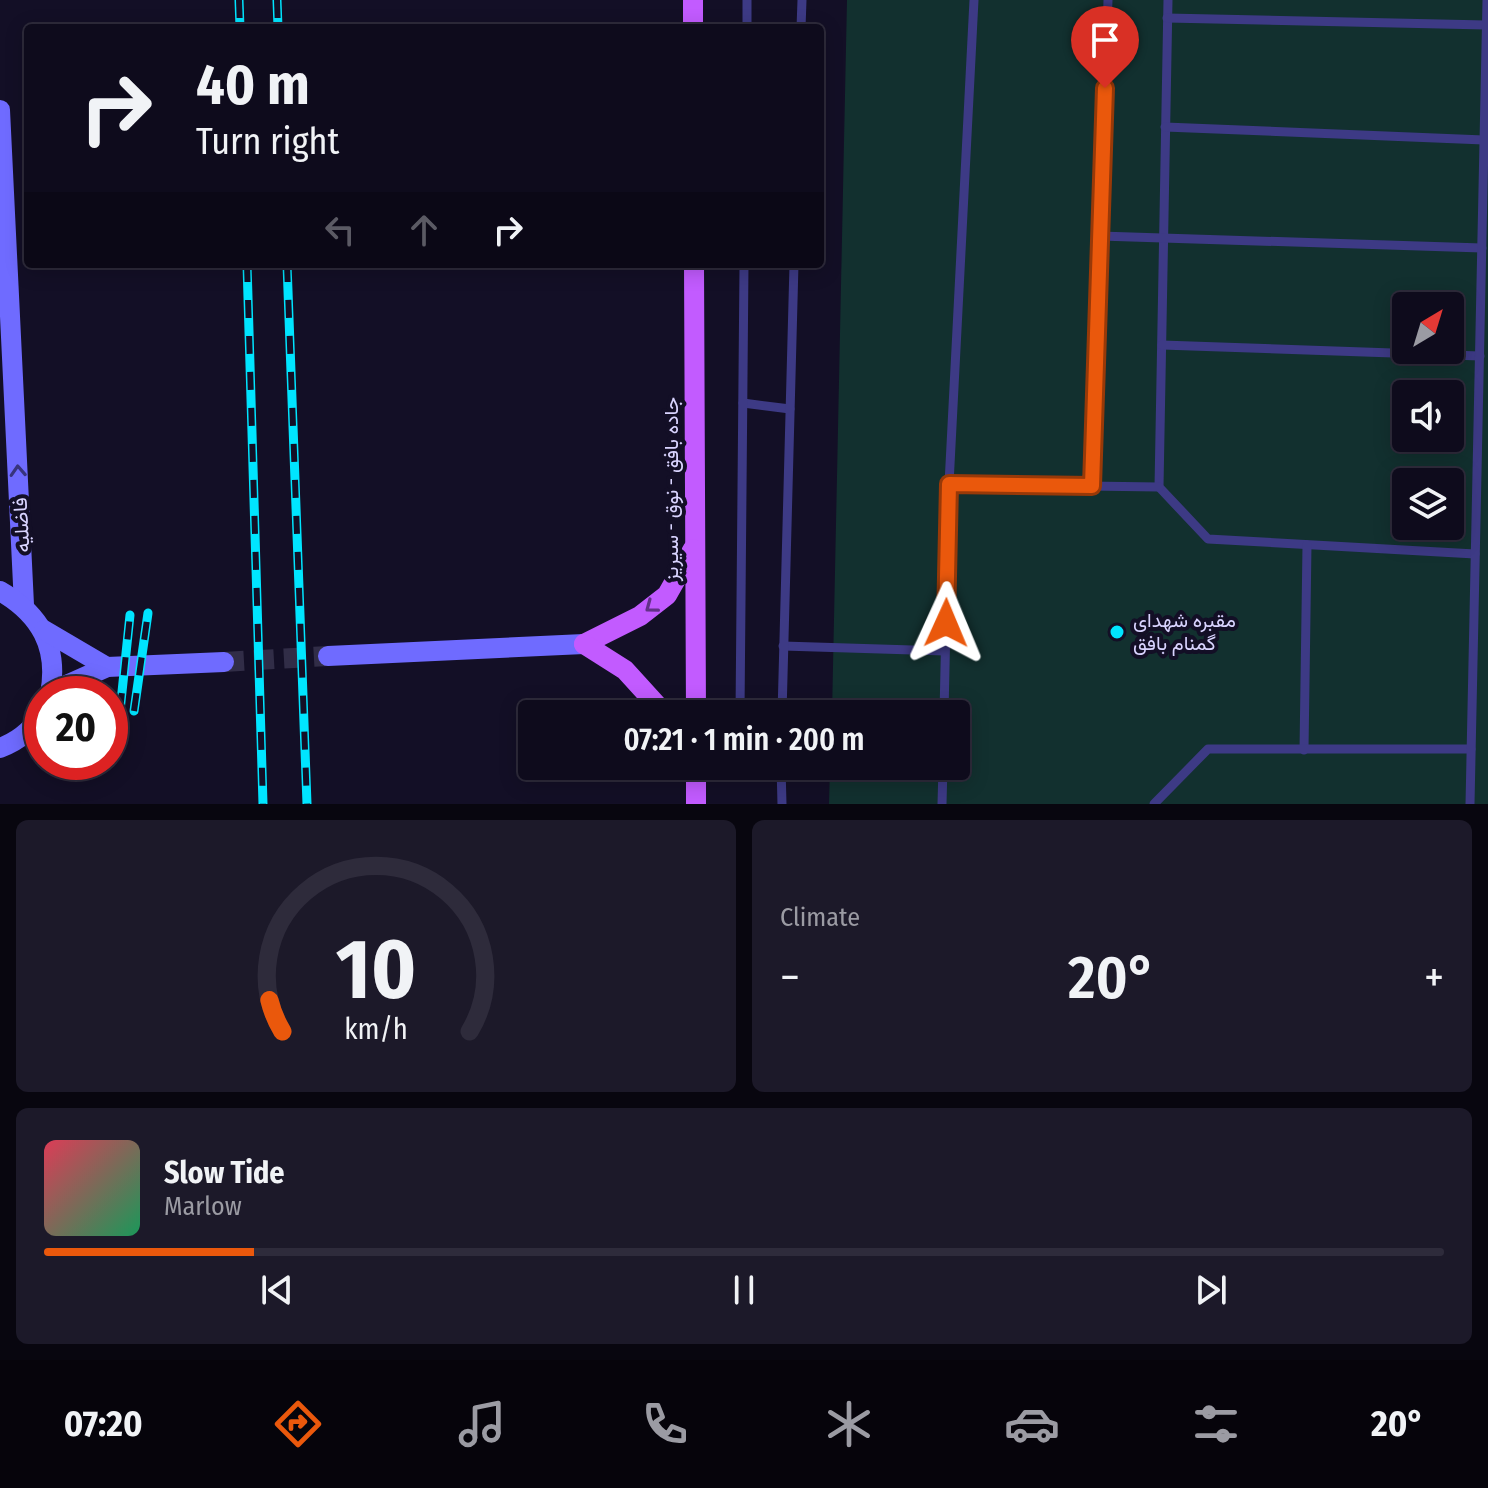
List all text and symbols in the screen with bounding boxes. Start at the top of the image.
pin [1071,6,1139,88]
icon: arrive [1083,18,1127,62]
text: 40 m [196,52,310,119]
icon: right [64,56,168,160]
text: Turn right [196,120,339,164]
icon: left [318,208,362,252]
icon: ahead [402,208,446,252]
icon: right [486,208,530,252]
north arrow [1392,292,1464,364]
map controls [1392,292,1464,540]
button: sound [1392,380,1464,452]
street label: جاده بافق - نوق - سیریز [659,397,684,582]
one-way arrow [10,464,27,477]
button: layers [1392,468,1464,540]
street label: فاضلیه [8,497,34,553]
position arrow [904,581,988,665]
one-way arrow [645,598,660,612]
place label: مقبره شهدای گمنام بافق [1133,608,1236,656]
marker: مقبره شهدای گمنام بافق [1108,623,1126,641]
speed limit sign: 20 [24,676,128,780]
text: 07:21 · 1 min · 200 m [624,722,865,758]
text: Climate [780,902,860,933]
text: 10 [336,920,416,1020]
text: 20° [1068,942,1156,1014]
text: − [780,951,800,1004]
text: + [1424,951,1444,1004]
text: km/h [344,1012,408,1047]
text: Slow Tide [164,1155,285,1191]
text: Marlow [164,1191,242,1222]
icon: previous [255,1268,299,1312]
icon: pause [722,1268,766,1312]
icon: next [1189,1268,1233,1312]
icon: directions [270,1396,326,1452]
icon: music [454,1396,510,1452]
icon: phone [637,1396,693,1452]
icon: climate [821,1396,877,1452]
icon: car [1004,1396,1060,1452]
icon: filters [1188,1396,1244,1452]
text: 07:20 [64,1402,143,1446]
text: 20° [1371,1402,1424,1446]

